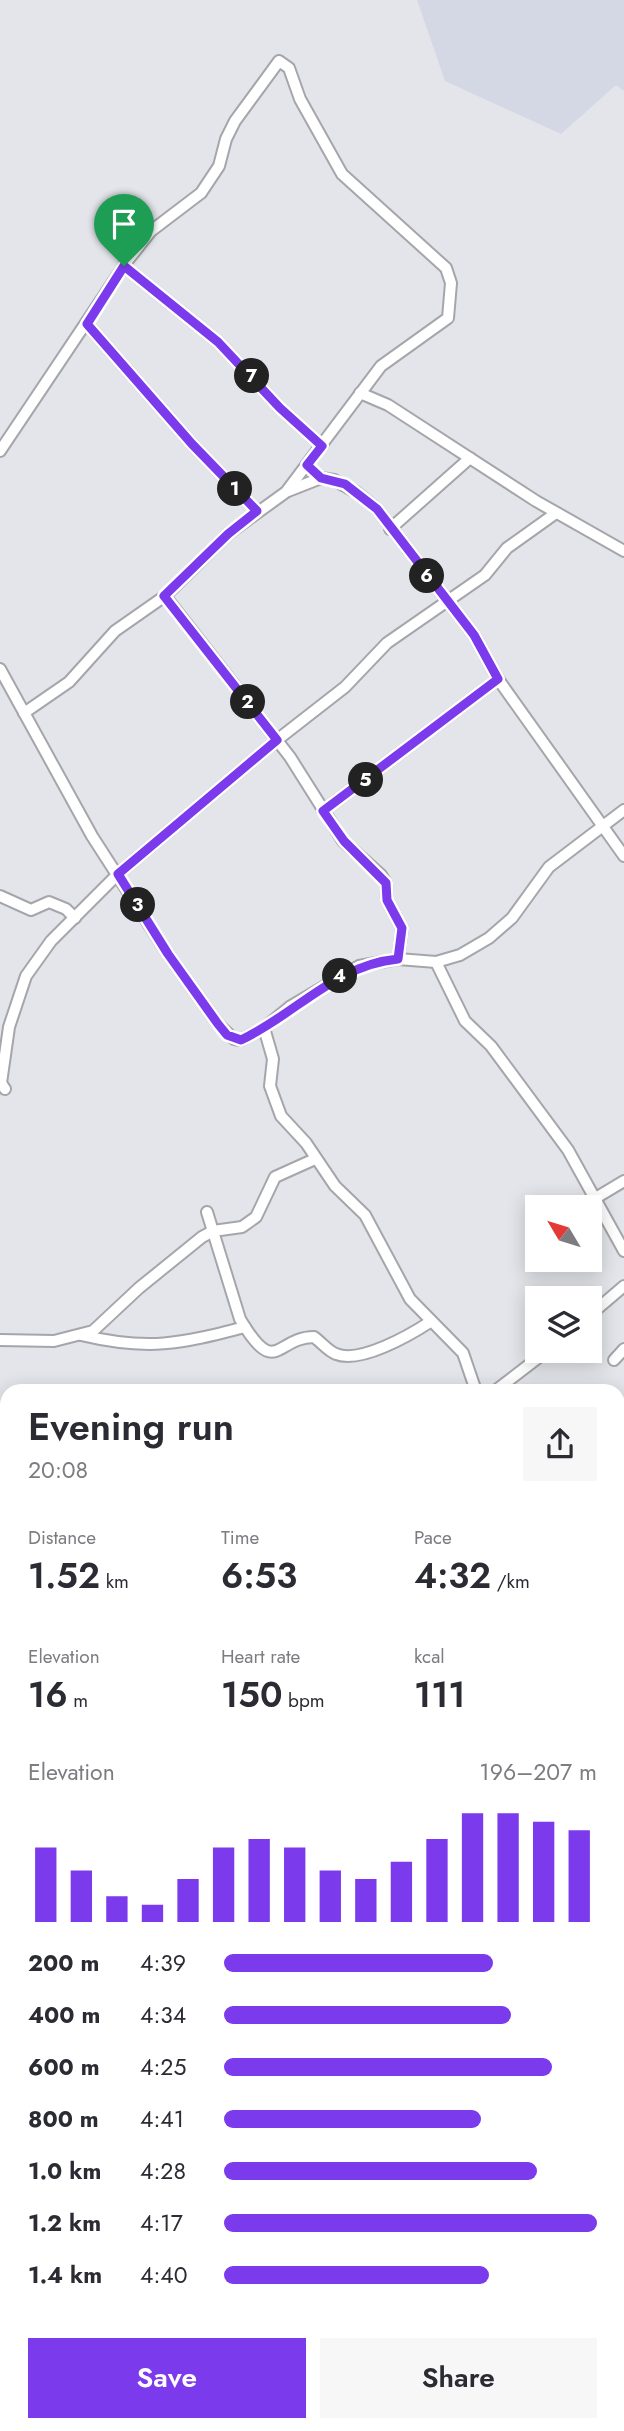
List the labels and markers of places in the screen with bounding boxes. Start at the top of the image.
pin [94,194,154,266]
pin: 7 [234,358,270,394]
pin: 1 [218,472,252,506]
pin: 6 [410,558,444,594]
pin: 2 [230,684,266,720]
pin: 5 [348,762,384,798]
pin: 3 [120,888,156,922]
pin: 4 [322,958,358,993]

